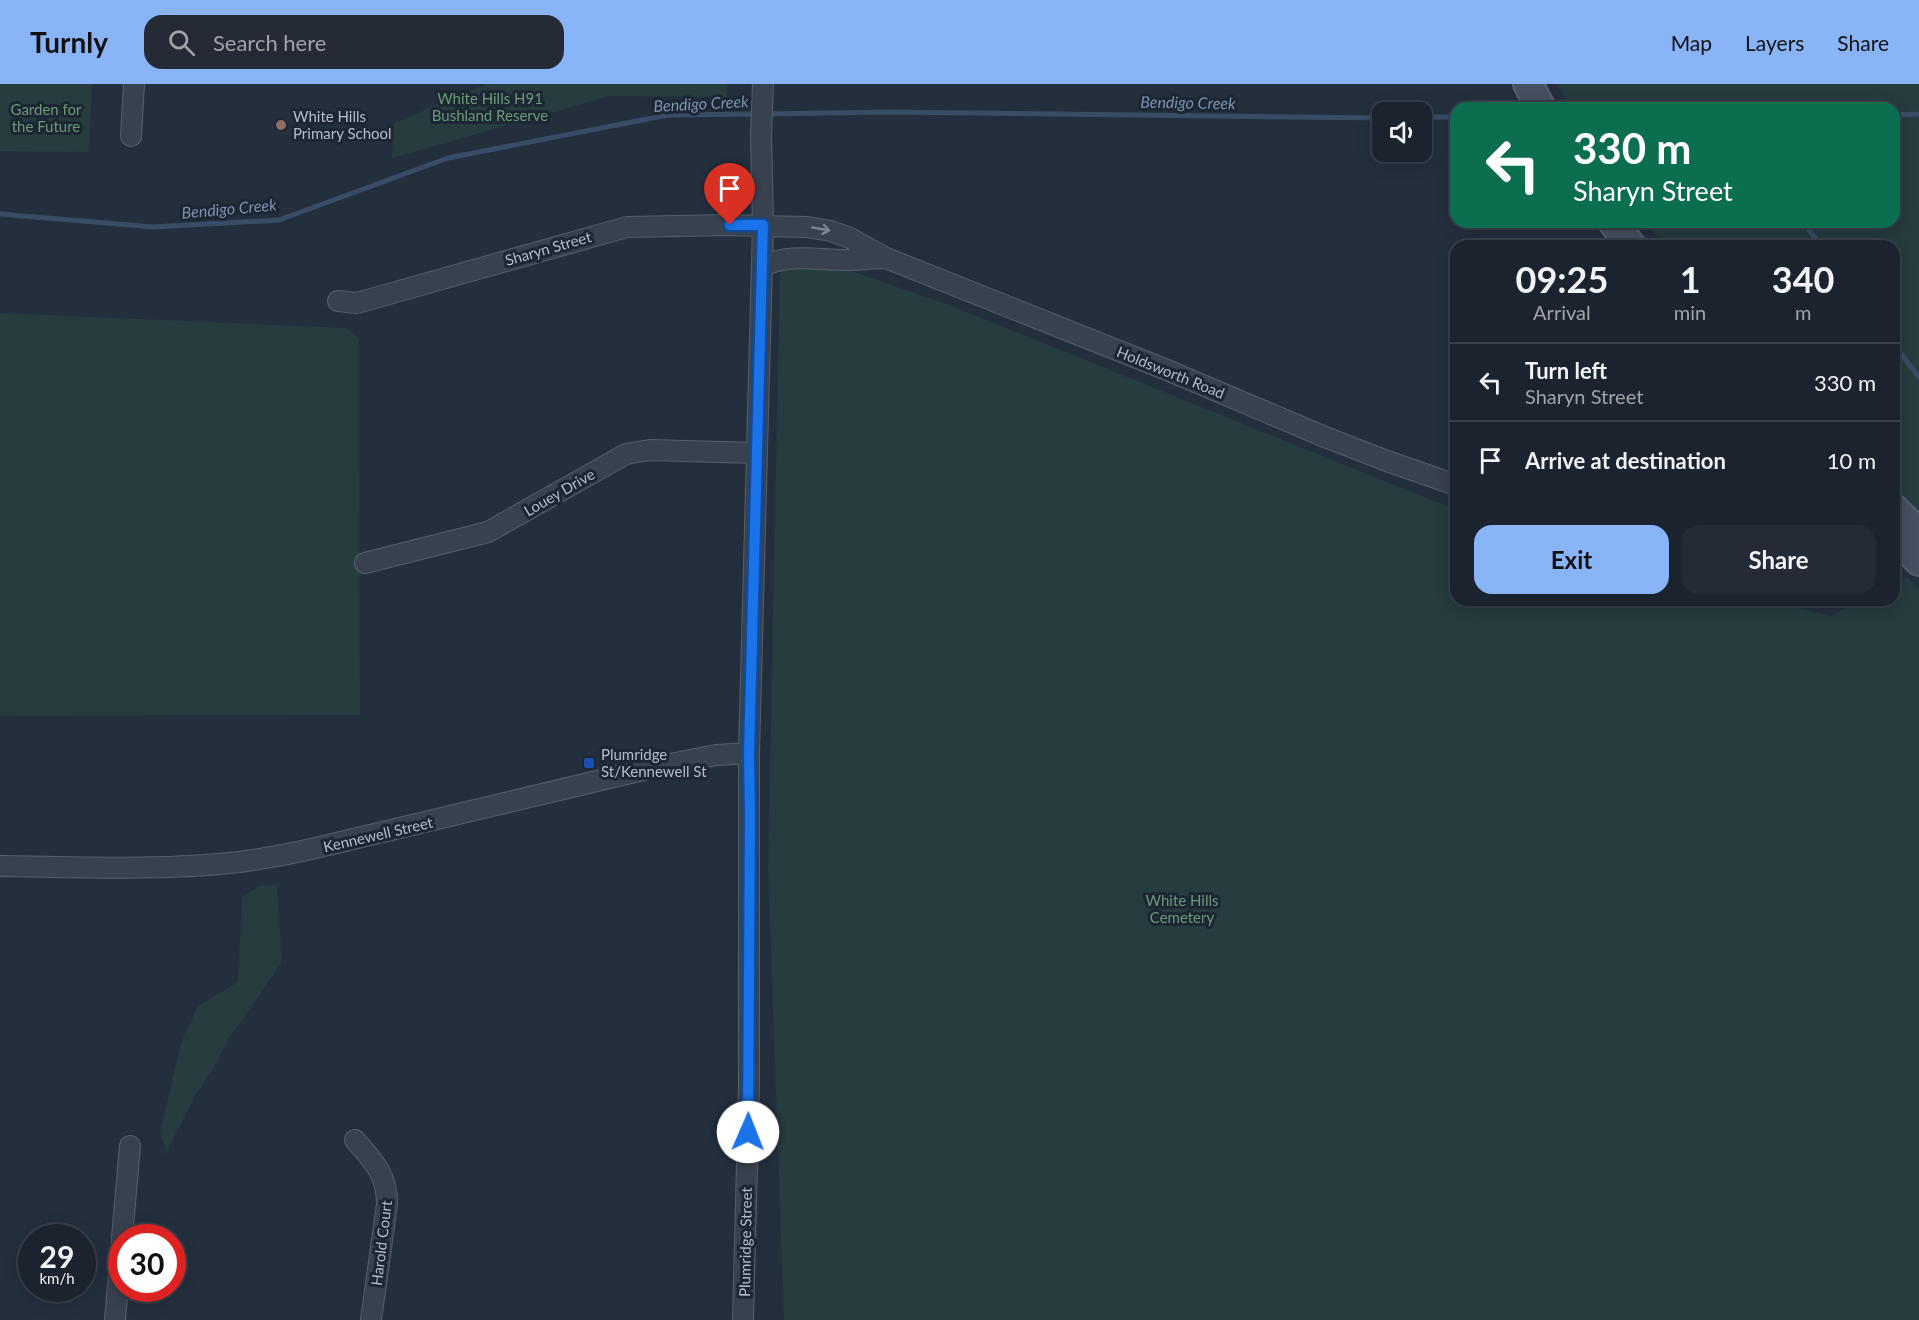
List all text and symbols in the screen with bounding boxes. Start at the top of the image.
search box [144,15,564,69]
text: Turnly [30,25,108,59]
icon: search [165,26,198,59]
text: Search here [213,29,326,56]
text: Map [1671,30,1712,55]
text: Layers [1745,30,1804,55]
text: Share [1837,30,1889,55]
park label: White Hills H91 Bushland Reserve [432,89,548,124]
water label: Bendigo Creek [653,91,750,115]
water label: Bendigo Creek [1140,92,1236,112]
park label: Garden for the Future [10,100,82,135]
map controls [1372,102,1432,162]
button: sound [1372,102,1432,162]
place label: White Hills Primary School [293,107,392,142]
marker: White Hills Primary School [274,118,288,132]
text: 330 m [1573,123,1691,173]
icon: left [1474,126,1552,204]
pin [704,163,755,225]
icon: arrive [713,172,746,205]
text: Sharyn Street [1573,174,1733,207]
water label: Bendigo Creek [181,194,278,222]
one-way arrow [811,224,830,235]
street label: Sharyn Street [503,227,594,269]
text: 09:25 [1516,257,1608,301]
text: 1 [1680,257,1701,301]
text: 340 [1772,257,1834,301]
text: Arrival [1533,300,1591,324]
text: min [1674,300,1706,324]
text: m [1795,300,1811,324]
street label: Holdsworth Road [1114,342,1228,402]
text: Turn left [1525,357,1607,384]
icon: left [1474,366,1507,399]
text: 330 m [1814,369,1876,396]
text: Sharyn Street [1525,384,1643,408]
icon: arrive [1474,444,1507,477]
text: Arrive at destination [1525,447,1726,474]
text: 10 m [1827,447,1876,474]
street label: Louey Drive [520,464,598,519]
button: Exit [1474,525,1669,594]
button: Share [1681,525,1876,594]
place label: Plumridge St/Kennewell St [601,745,707,780]
marker: Plumridge St/Kennewell St [582,756,596,770]
street label: Kennewell Street [321,813,435,855]
park label: White Hills Cemetery [1145,891,1219,926]
position arrow [716,1100,780,1164]
street label: Plumridge Street [735,1186,755,1297]
street label: Harold Court [367,1199,395,1287]
speed limit sign: 30 [108,1224,186,1302]
text: 29 [40,1238,74,1274]
text: km/h [39,1269,75,1287]

